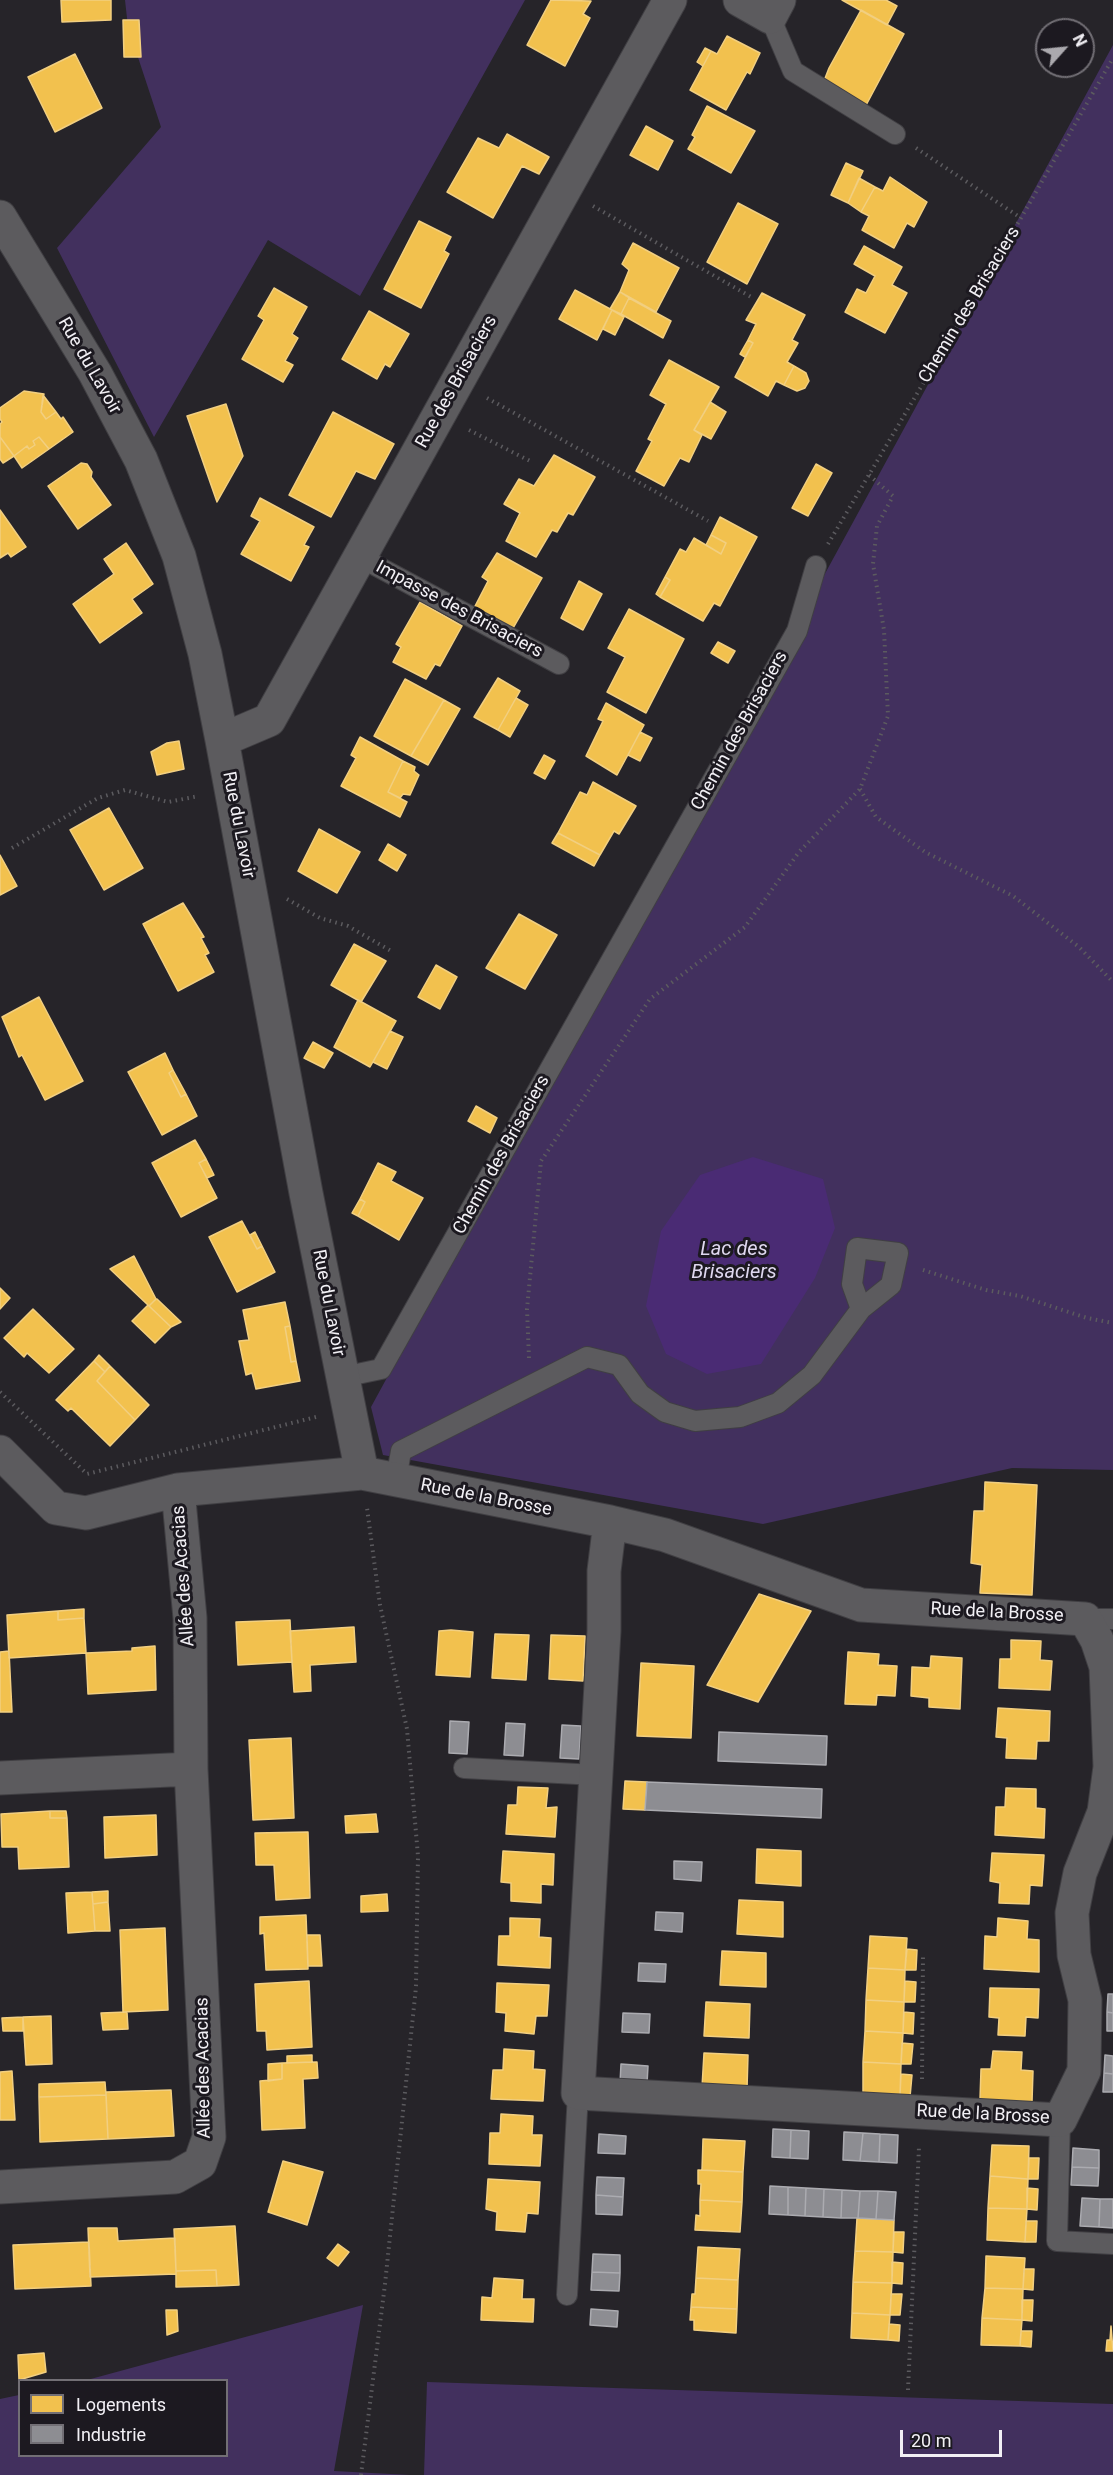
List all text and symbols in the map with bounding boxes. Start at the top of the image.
north arrow [1035,18,1095,78]
text: N [1069,31,1091,50]
street label: Chemin des Brisaciers [915,223,1025,387]
street label: Rue des Brisaciers [412,312,502,452]
street label: Rue du Lavoir [53,314,125,418]
street label: Impasse des Brisaciers [372,557,546,663]
street label: Chemin des Brisaciers [687,648,793,814]
street label: Rue du Lavoir [217,770,259,880]
street label: Chemin des Brisaciers [449,1072,555,1238]
water label: Lac des Brisaciers [691,1238,777,1285]
street label: Rue du Lavoir [307,1248,349,1358]
street label: Rue de la Brosse [418,1475,554,1521]
street label: Allée des Acacias [168,1505,200,1647]
street label: Rue de la Brosse [930,1599,1064,1627]
street label: Allée des Acacias [192,1997,216,2139]
street label: Rue de la Brosse [916,2101,1050,2129]
legend [18,2379,228,2457]
text: Logements [76,2394,166,2415]
scale bar [903,2418,1005,2456]
text: Industrie [76,2424,146,2445]
text: 20 m [911,2430,951,2451]

